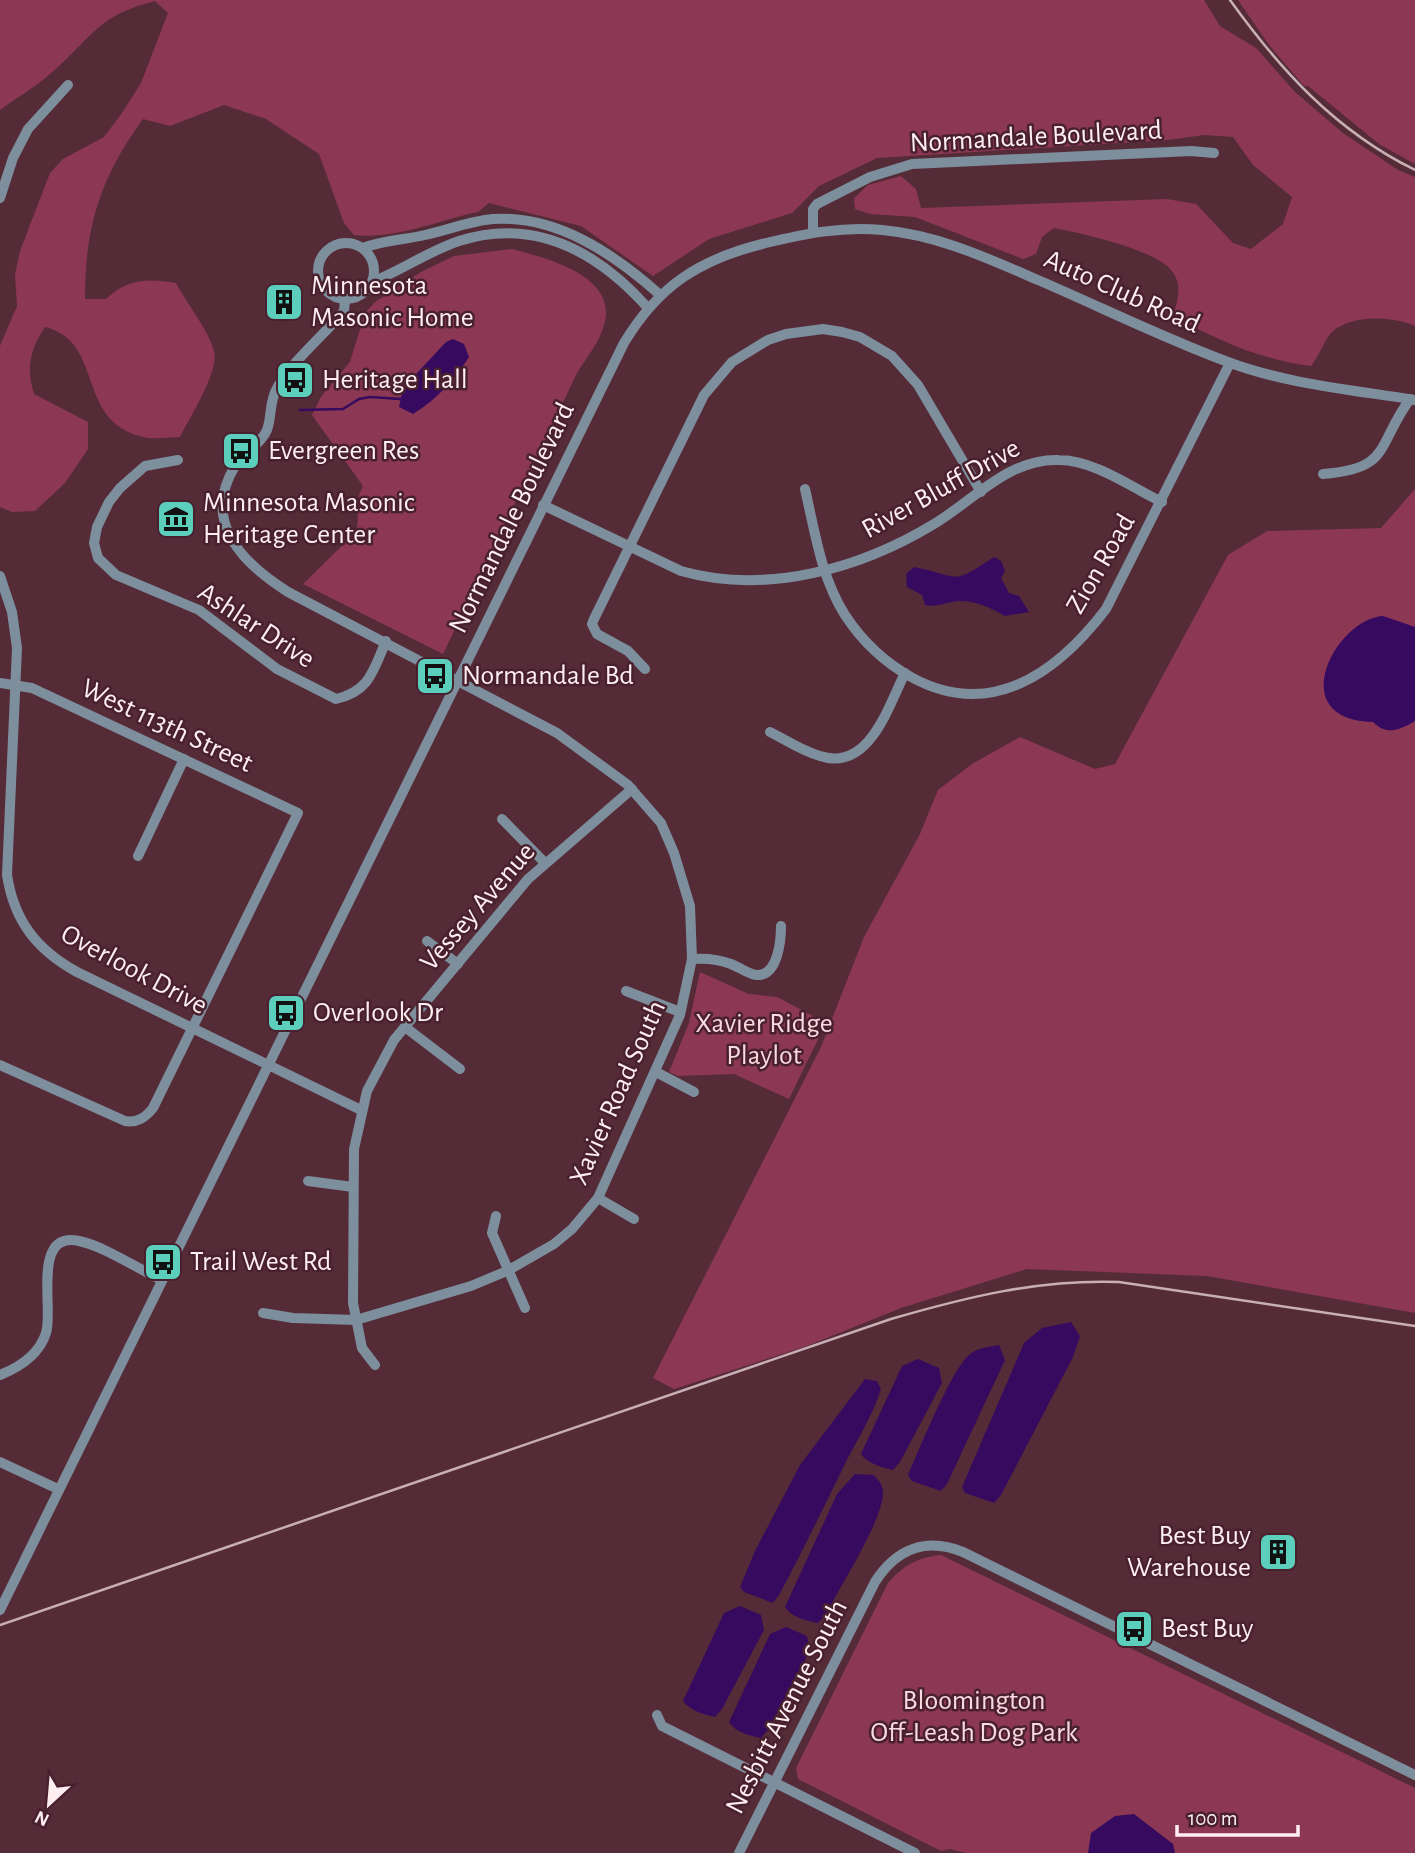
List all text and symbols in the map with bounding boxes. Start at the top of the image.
street label: Normandale Boulevard [909,116,1163,158]
street label: Auto Club Road [1040,245,1204,339]
place label: Minnesota Masonic Home [311,272,474,332]
building icon: Minnesota Masonic Home [263,281,305,323]
bus stop icon: Heritage Hall [274,359,316,401]
place label: Heritage Hall [322,366,468,394]
street label: Normandale Boulevard [444,398,580,638]
bus stop icon: Evergreen Res [220,430,262,472]
street label: River Bluff Drive [857,434,1025,544]
place label: Evergreen Res [268,437,419,465]
place label: Minnesota Masonic Heritage Center [203,489,415,549]
museum icon: Minnesota Masonic Heritage Center [155,498,197,540]
street label: Zion Road [1061,509,1141,619]
street label: Ashlar Drive [193,578,319,674]
bus stop icon: Normandale Bd [414,655,456,697]
place label: Normandale Bd [462,662,634,690]
street label: West 113th Street [77,674,257,778]
street label: Vessey Avenue [415,838,541,976]
street label: Overlook Drive [56,920,212,1020]
bus stop icon: Overlook Dr [265,992,307,1034]
street label: Xavier Road South [565,997,671,1189]
place label: Overlook Dr [313,999,443,1027]
park label: Xavier Ridge Playlot [695,1010,833,1070]
bus stop icon: Trail West Rd [142,1241,184,1283]
place label: Trail West Rd [190,1248,332,1276]
place label: Best Buy Warehouse [1127,1522,1251,1582]
building icon: Best Buy Warehouse [1257,1531,1299,1573]
street label: Nesbitt Avenue South [721,1596,853,1818]
bus stop icon: Best Buy [1113,1608,1155,1650]
place label: Best Buy [1161,1615,1254,1643]
park label: Bloomington Off-Leash Dog Park [870,1687,1078,1747]
north arrow [14,1769,84,1839]
scale bar [1177,1794,1298,1838]
text: N [32,1806,52,1829]
text: 100 m [1188,1808,1238,1829]

